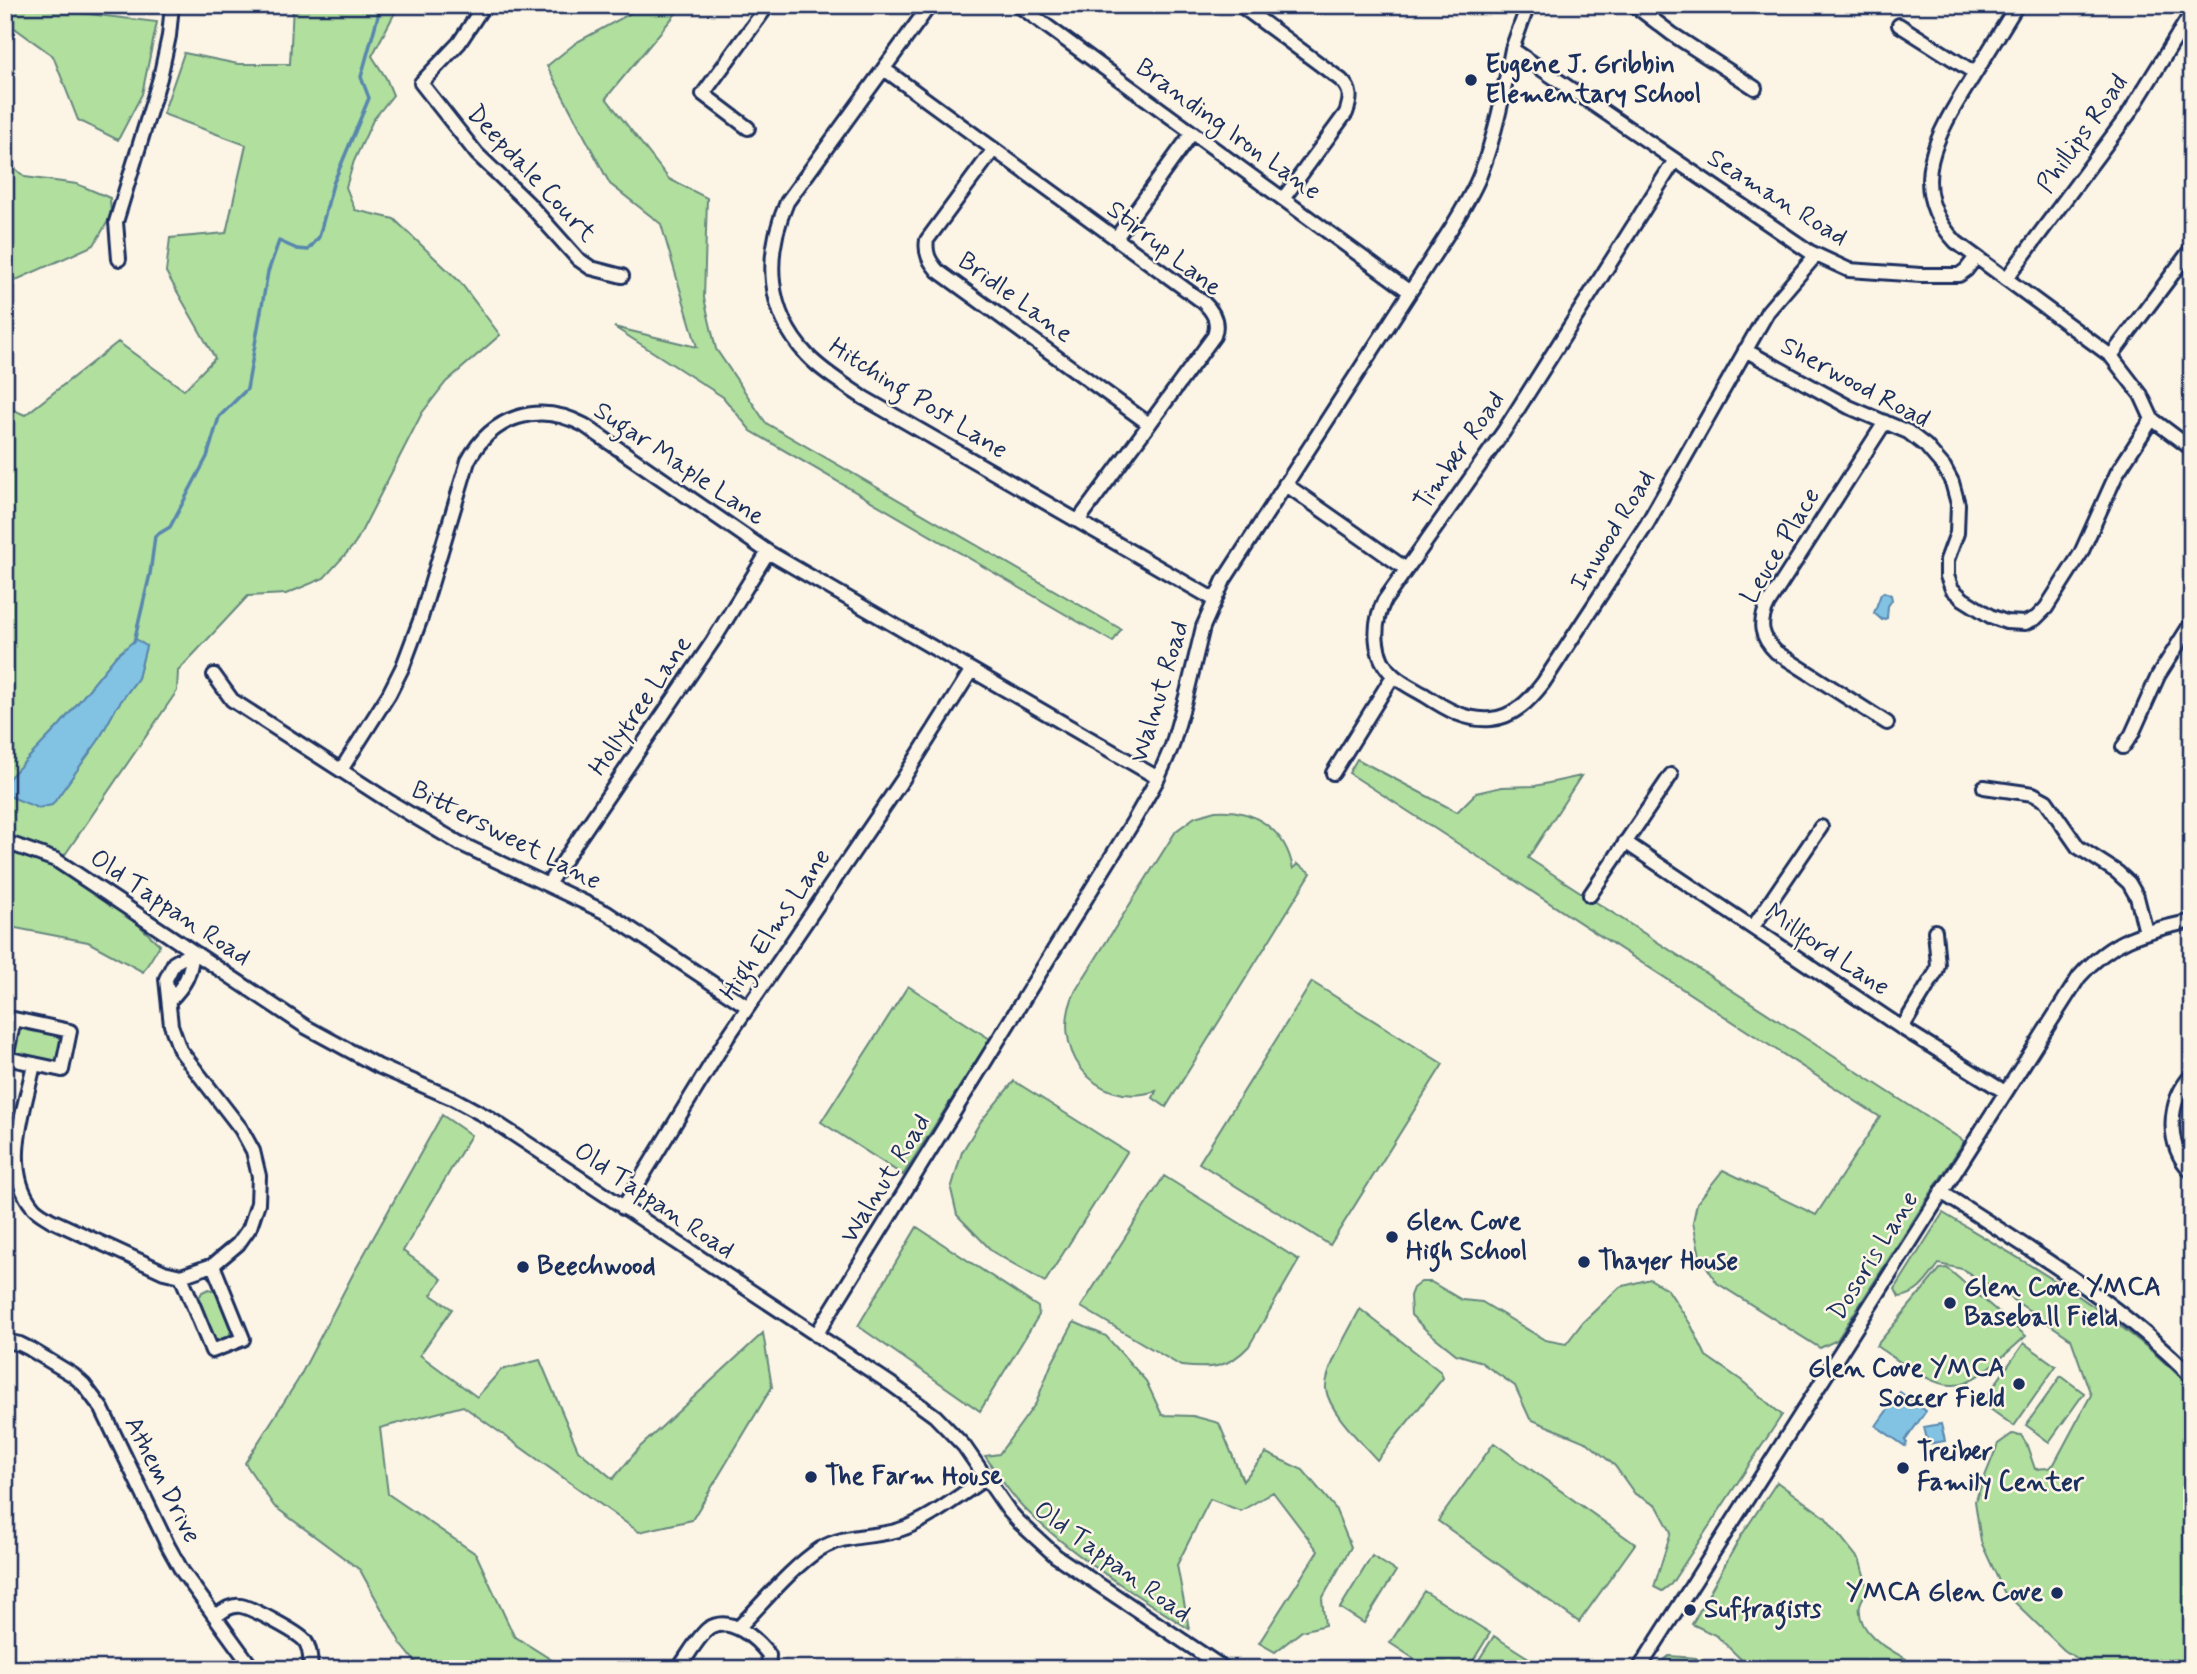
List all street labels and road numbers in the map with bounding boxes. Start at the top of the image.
street label: Branding Iron Lane [1127,51,1328,210]
street label: Phillips Road [2029,68,2137,200]
street label: Deepdale Court [458,98,604,250]
street label: Seaman Road [1700,141,1854,255]
street label: Stirrup Lane [1099,193,1229,305]
street label: Bridle Lane [950,245,1080,351]
street label: Sherwood Road [1774,329,1936,437]
street label: Hitching Post Lane [820,330,1014,470]
street label: Timber Road [1407,385,1513,517]
street label: Sugar Maple Lane [585,394,771,537]
street label: Inwood Road [1562,464,1664,598]
street label: Leuce Place [1733,482,1829,610]
street label: Walnut Road [1122,617,1198,767]
street label: Hollytree Lane [581,629,701,783]
street label: Bittersweet Lane [405,773,607,899]
street label: Old Tappan Road [83,842,257,974]
street label: High Elms Lane [713,842,842,1009]
street label: Millford Lane [1757,896,1896,1006]
street label: Walnut Road [833,1108,939,1250]
street label: Old Tappan Road [567,1135,741,1267]
street label: Dosoris Lane [1821,1185,1927,1327]
street label: Athem Drive [115,1411,209,1549]
street label: Old Tappan Road [1026,1493,1198,1631]

